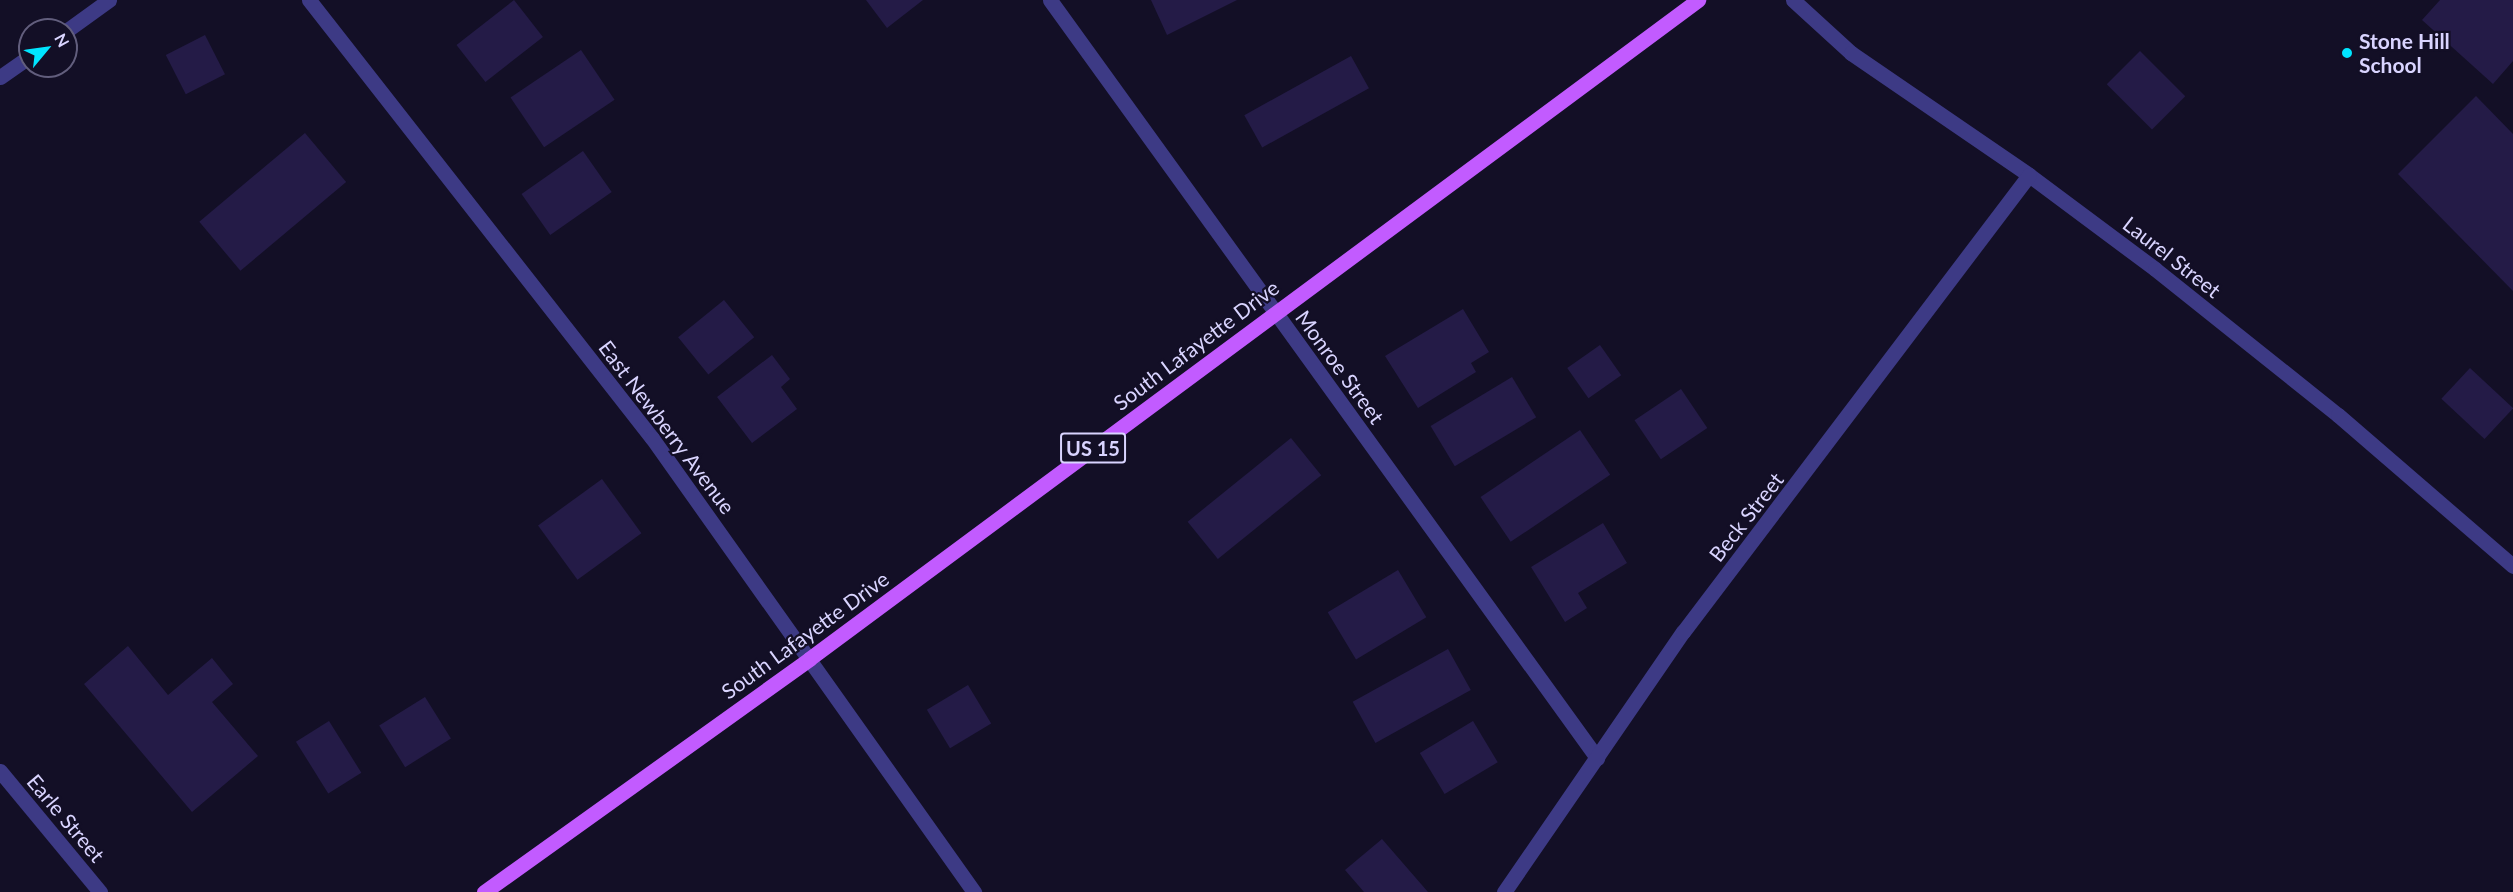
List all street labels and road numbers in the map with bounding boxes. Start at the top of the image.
street label: Laurel Street [2118,211,2226,303]
street label: South Lafayette Drive [1108,275,1284,415]
street label: Monroe Street [1291,306,1389,428]
street label: East Newberry Avenue [593,335,741,519]
road number: US 15 [1060,431,1126,465]
street label: Beck Street [1703,468,1789,566]
street label: South Lafayette Drive [716,566,894,704]
street label: Earle Street [22,769,110,867]

